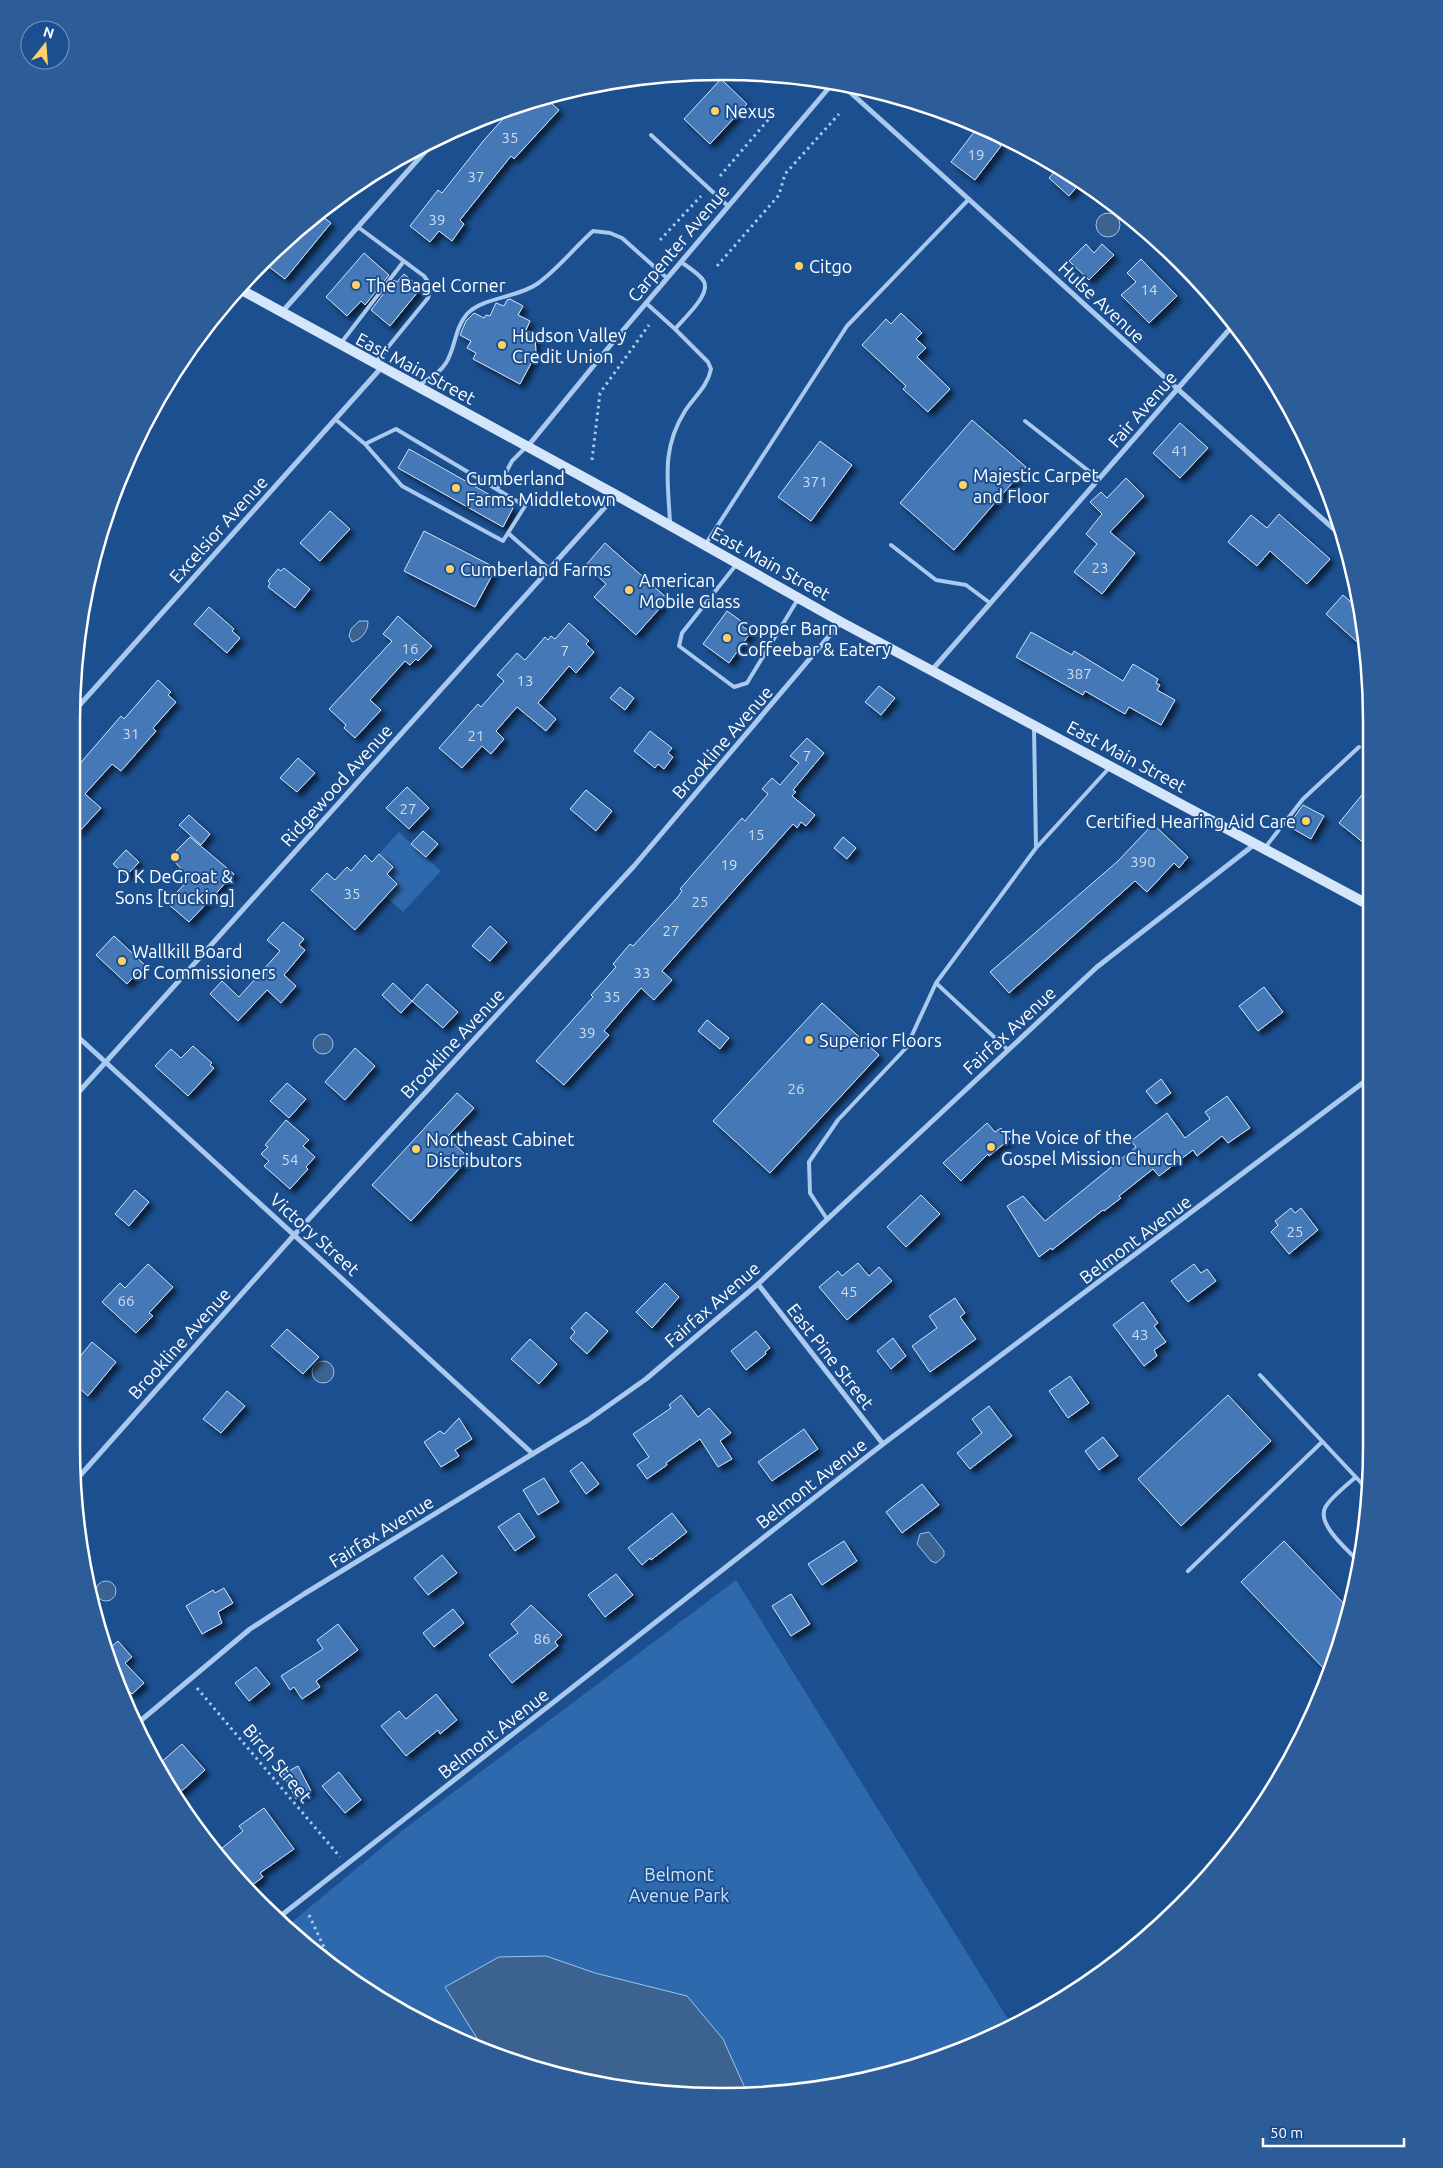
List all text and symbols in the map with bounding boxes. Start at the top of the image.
north arrow [20,20,70,70]
text: N [41,23,56,42]
place label: Nexus [725,101,775,121]
marker: Nexus [709,105,721,117]
house number: 35 [502,129,518,146]
house number: 19 [968,146,984,163]
house number: 37 [468,168,484,185]
street label: Carpenter Avenue [623,180,733,306]
house number: 39 [429,211,445,228]
place label: Citgo [809,256,852,276]
street label: Hulse Avenue [1055,257,1149,347]
marker: Citgo [793,260,805,272]
place label: The Bagel Corner [366,275,506,295]
marker: The Bagel Corner [350,279,362,291]
house number: 14 [1141,281,1157,298]
place label: Hudson Valley Credit Union [512,325,627,366]
street label: East Main Street [353,328,479,408]
marker: Hudson Valley Credit Union [496,339,508,351]
street label: Fair Avenue [1104,367,1180,451]
house number: 41 [1172,442,1188,459]
place label: Majestic Carpet and Floor [973,465,1099,506]
place label: Cumberland Farms Middletown [466,468,616,509]
street label: Excelsior Avenue [165,472,271,586]
house number: 371 [802,473,828,490]
marker: Majestic Carpet and Floor [957,479,969,491]
marker: Cumberland Farms Middletown [450,482,462,494]
street label: East Main Street [708,522,834,604]
place label: Cumberland Farms [460,559,611,579]
house number: 23 [1092,559,1108,576]
marker: Cumberland Farms [444,563,456,575]
place label: American Mobile Glass [639,570,741,611]
marker: American Mobile Glass [623,584,635,596]
place label: Copper Barn Coffeebar & Eatery [737,618,891,659]
marker: Copper Barn Coffeebar & Eatery [721,632,733,644]
house number: 16 [402,640,418,657]
house number: 7 [561,642,569,659]
house number: 387 [1066,665,1092,682]
house number: 13 [517,672,533,689]
street label: Brookline Avenue [668,682,776,802]
street label: East Main Street [1064,716,1190,796]
street label: Ridgewood Avenue [276,720,396,850]
house number: 31 [123,725,139,742]
house number: 21 [468,727,484,744]
house number: 7 [803,747,811,764]
house number: 27 [400,800,416,817]
place label: Certified Hearing Aid Care [1086,811,1296,831]
marker: Certified Hearing Aid Care [1300,815,1312,827]
house number: 15 [748,826,764,843]
marker: D K DeGroat & Sons [trucking] [169,851,181,863]
house number: 390 [1130,853,1156,870]
house number: 19 [721,856,737,873]
place label: D K DeGroat & Sons [trucking] [115,866,235,907]
house number: 35 [344,885,360,902]
house number: 25 [692,893,708,910]
house number: 27 [663,922,679,939]
place label: Wallkill Board of Commissioners [132,941,276,982]
marker: Wallkill Board of Commissioners [116,955,128,967]
house number: 33 [634,964,650,981]
street label: Fairfax Avenue [959,982,1059,1078]
street label: Brookline Avenue [396,984,508,1102]
house number: 35 [604,988,620,1005]
house number: 39 [579,1024,595,1041]
place label: Superior Floors [819,1030,942,1050]
marker: Superior Floors [803,1034,815,1046]
house number: 26 [788,1080,804,1097]
place label: The Voice of the Gospel Mission Church [1001,1127,1183,1168]
place label: Northeast Cabinet Distributors [426,1129,574,1170]
marker: The Voice of the Gospel Mission Church [985,1141,997,1153]
marker: Northeast Cabinet Distributors [410,1143,422,1155]
house number: 54 [282,1151,298,1168]
street label: Victory Street [266,1189,364,1279]
street label: Belmont Avenue [1075,1191,1195,1287]
house number: 25 [1287,1223,1303,1240]
street label: Fairfax Avenue [660,1257,764,1351]
street label: Brookline Avenue [124,1283,234,1403]
house number: 45 [841,1283,857,1300]
house number: 66 [118,1292,134,1309]
street label: East Pine Street [784,1299,878,1413]
house number: 43 [1132,1326,1148,1343]
street label: Belmont Avenue [752,1434,870,1532]
street label: Fairfax Avenue [325,1491,437,1571]
house number: 86 [534,1630,550,1647]
street label: Belmont Avenue [434,1684,552,1782]
street label: Birch Street [240,1720,316,1806]
park label: Belmont Avenue Park [629,1864,729,1905]
scale bar [1263,2116,1404,2148]
text: 50 m [1270,2124,1303,2141]

